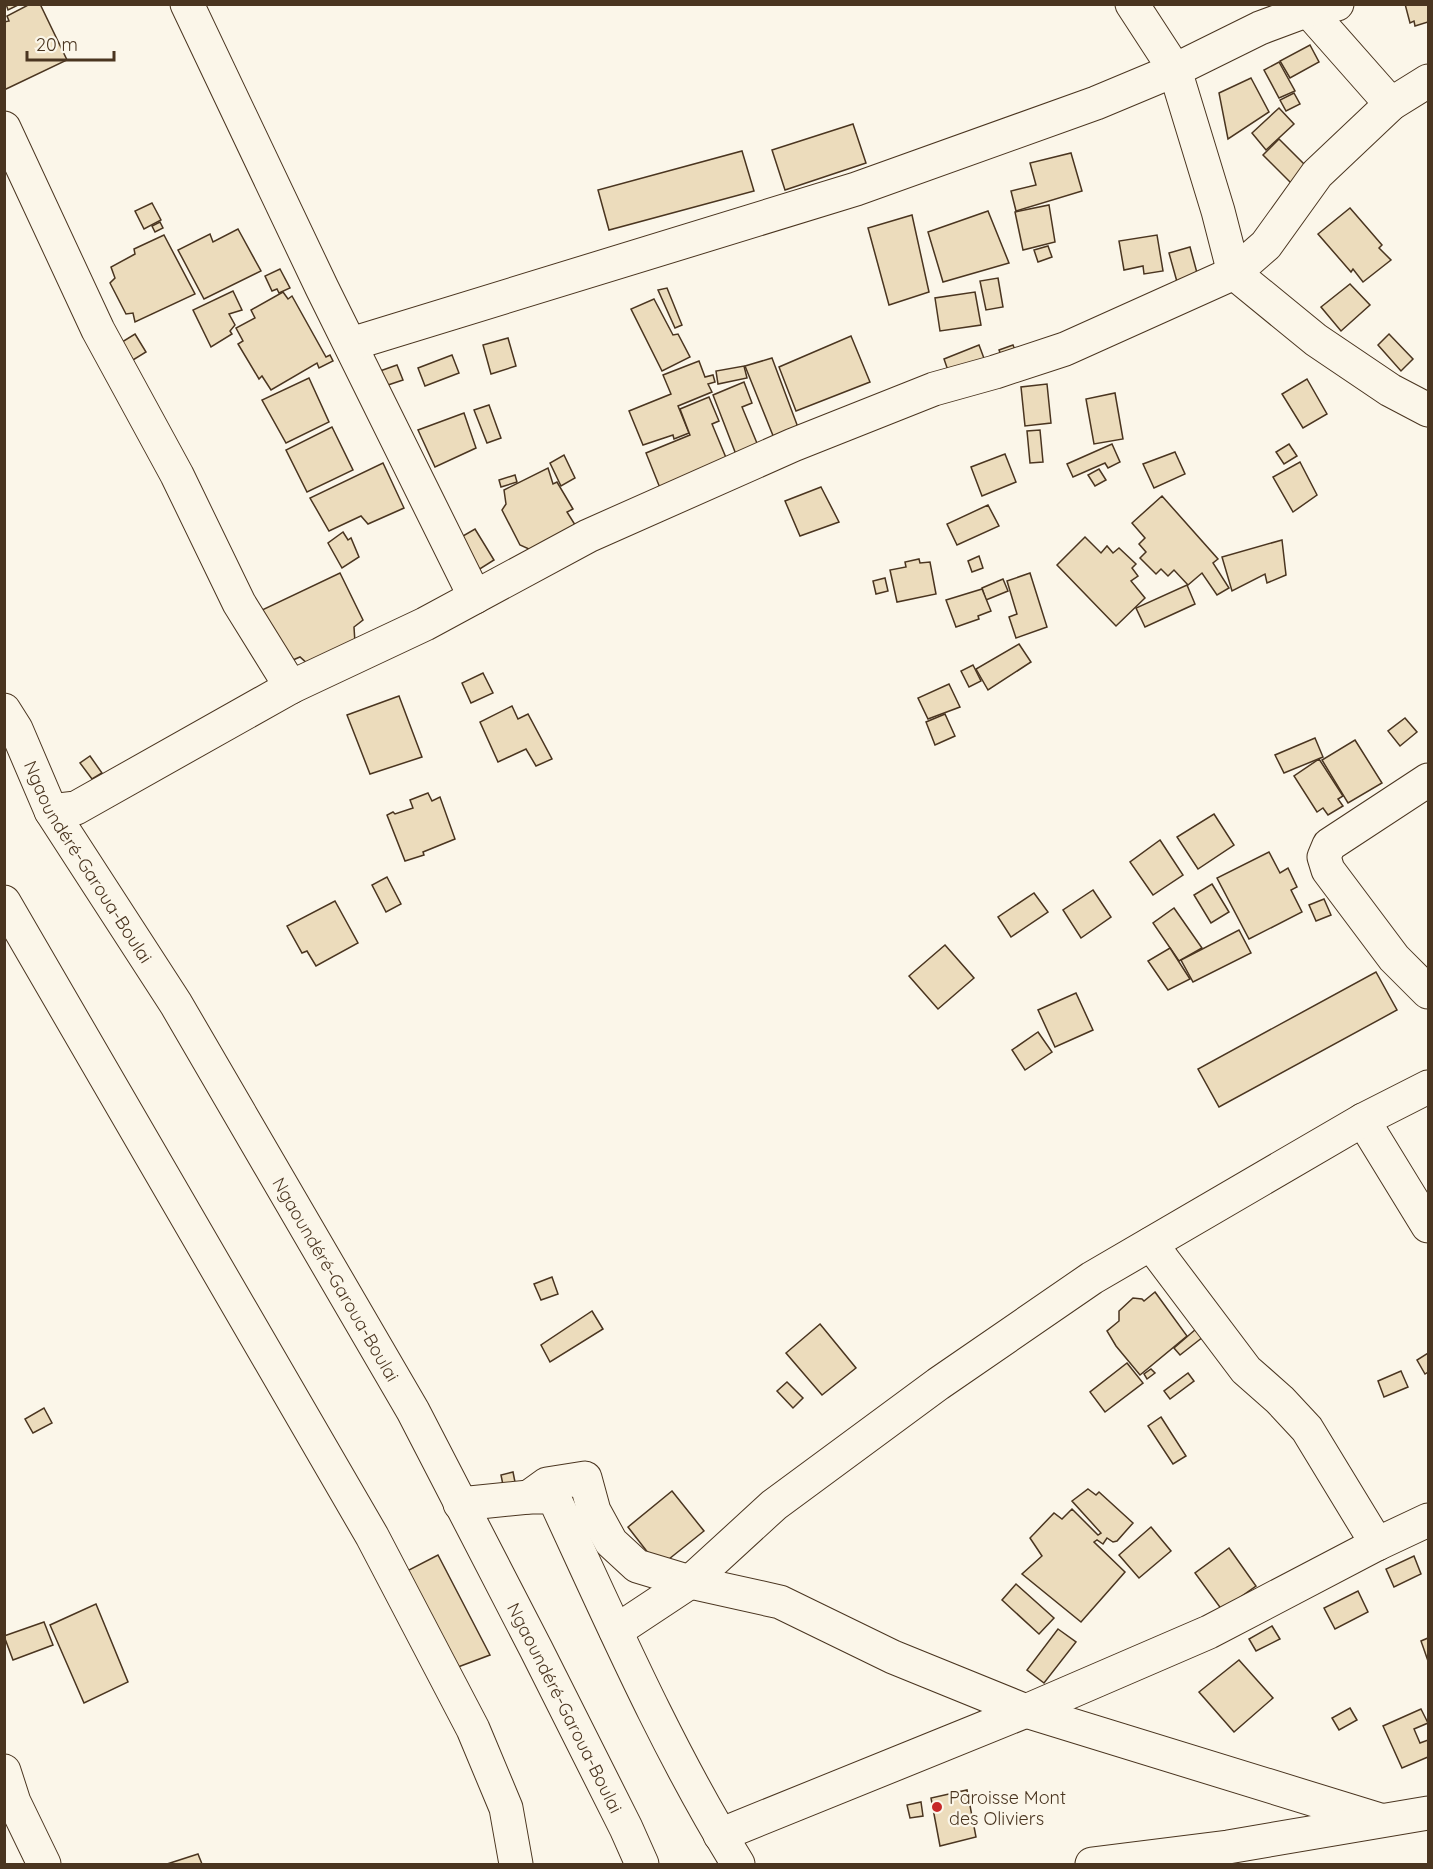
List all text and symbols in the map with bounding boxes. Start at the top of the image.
scale bar [27,24,114,62]
text: 20 m [36,33,78,56]
street label: Ngaoundéré-Garoua-Boulai [19,757,158,967]
street label: Ngaoundéré-Garoua-Boulai [268,1173,405,1385]
street label: Ngaoundéré-Garoua-Boulai [502,1599,628,1817]
place label: Paroisse Mont des Oliviers [949,1786,1066,1830]
marker: Paroisse Mont des Oliviers [930,1800,944,1814]

